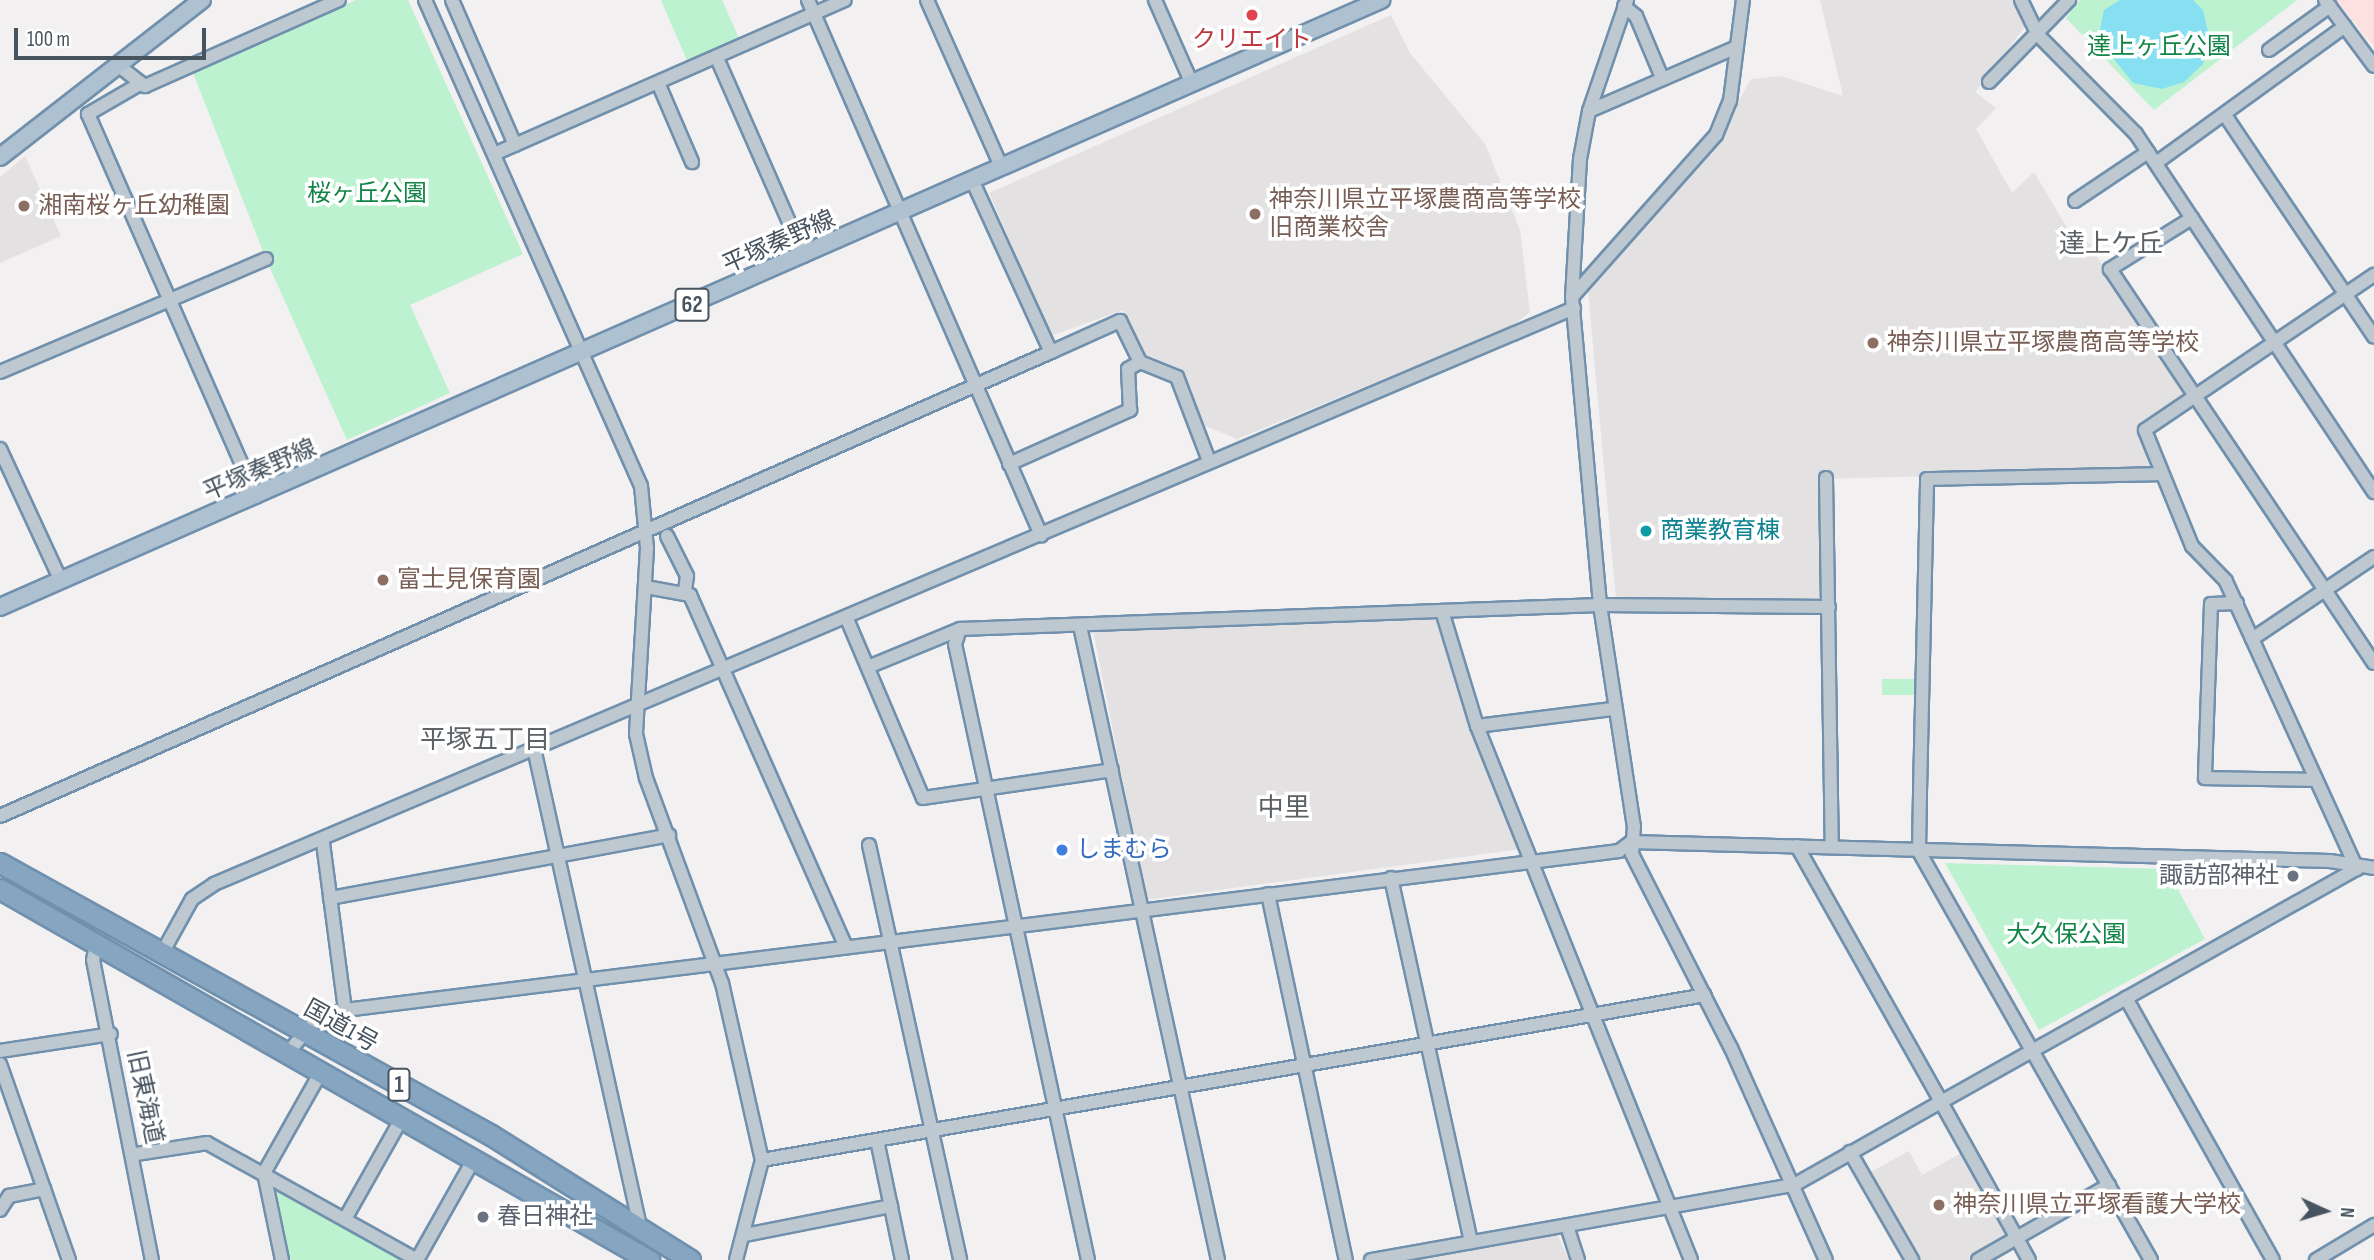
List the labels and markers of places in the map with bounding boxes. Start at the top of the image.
marker: クリエイト [1244,7,1260,23]
place label: クリエイト [1192,26,1312,54]
place label: 神奈川県立平塚農商高等学校 旧商業校舎 [1269,186,1581,242]
place label: 湘南桜ヶ丘幼稚園 [38,192,230,220]
marker: 湘南桜ヶ丘幼稚園 [16,198,32,214]
marker: 神奈川県立平塚農商高等学校 旧商業校舎 [1247,206,1263,222]
place label: 神奈川県立平塚農商高等学校 [1887,329,2199,357]
marker: 神奈川県立平塚農商高等学校 [1865,335,1881,351]
place label: 商業教育棟 [1660,517,1780,545]
marker: 商業教育棟 [1638,523,1654,539]
place label: 富士見保育園 [397,566,541,594]
marker: 富士見保育園 [375,572,391,588]
place label: しまむら [1076,836,1172,864]
marker: しまむら [1054,842,1070,858]
place label: 諏訪部神社 [2159,862,2279,890]
marker: 諏訪部神社 [2285,868,2301,884]
place label: 神奈川県立平塚看護大学校 [1953,1191,2241,1219]
marker: 神奈川県立平塚看護大学校 [1931,1197,1947,1213]
place label: 春日神社 [497,1203,593,1231]
marker: 春日神社 [475,1209,491,1225]

